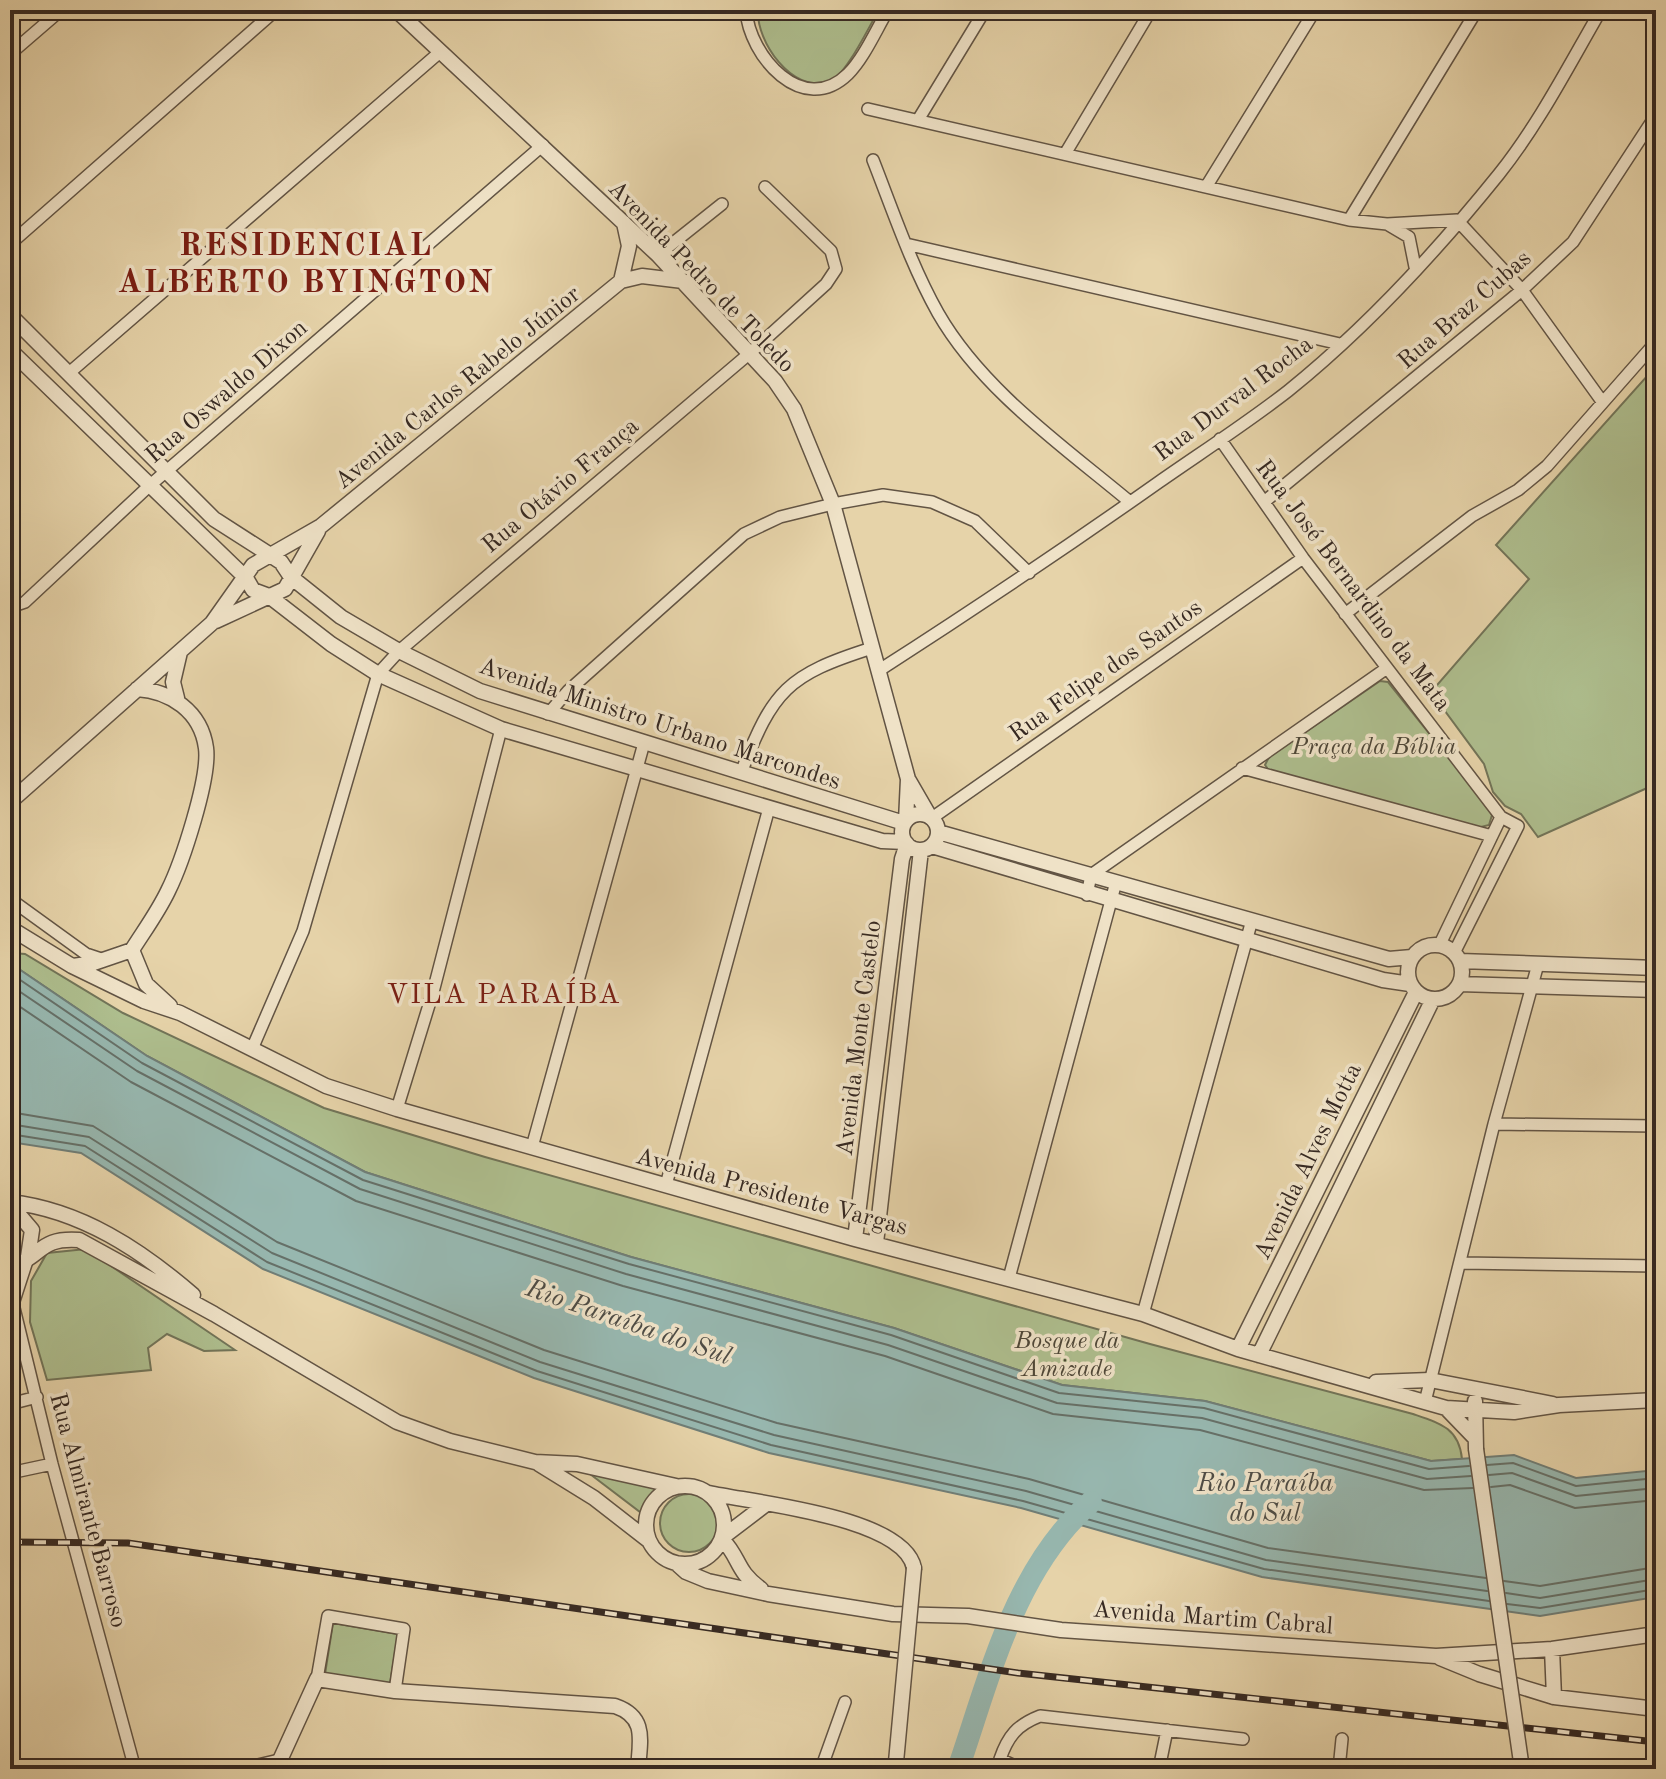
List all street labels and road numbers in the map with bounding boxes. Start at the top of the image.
street label: Avenida Pedro de Toledo [603,177,798,378]
street label: Rua Braz Cubas [1394,246,1536,375]
street label: Avenida Carlos Rabelo Júnior [331,282,585,495]
street label: Rua Oswaldo Dixon [142,316,313,469]
street label: Rua Durval Rocha [1151,332,1318,467]
street label: Rua Otávio França [479,414,644,559]
street label: Rua José Bernardino da Mata [1250,456,1455,716]
street label: Rua Felipe dos Santos [1005,596,1207,747]
street label: Avenida Ministro Urbano Marcondes [476,655,843,795]
street label: Avenida Monte Castelo [834,919,886,1157]
street label: Avenida Alves Motta [1251,1060,1367,1264]
street label: Avenida Presidente Vargas [633,1145,910,1241]
street label: Rua Almirante Barroso [44,1390,130,1631]
street label: Avenida Martim Cabral [1092,1599,1334,1639]

